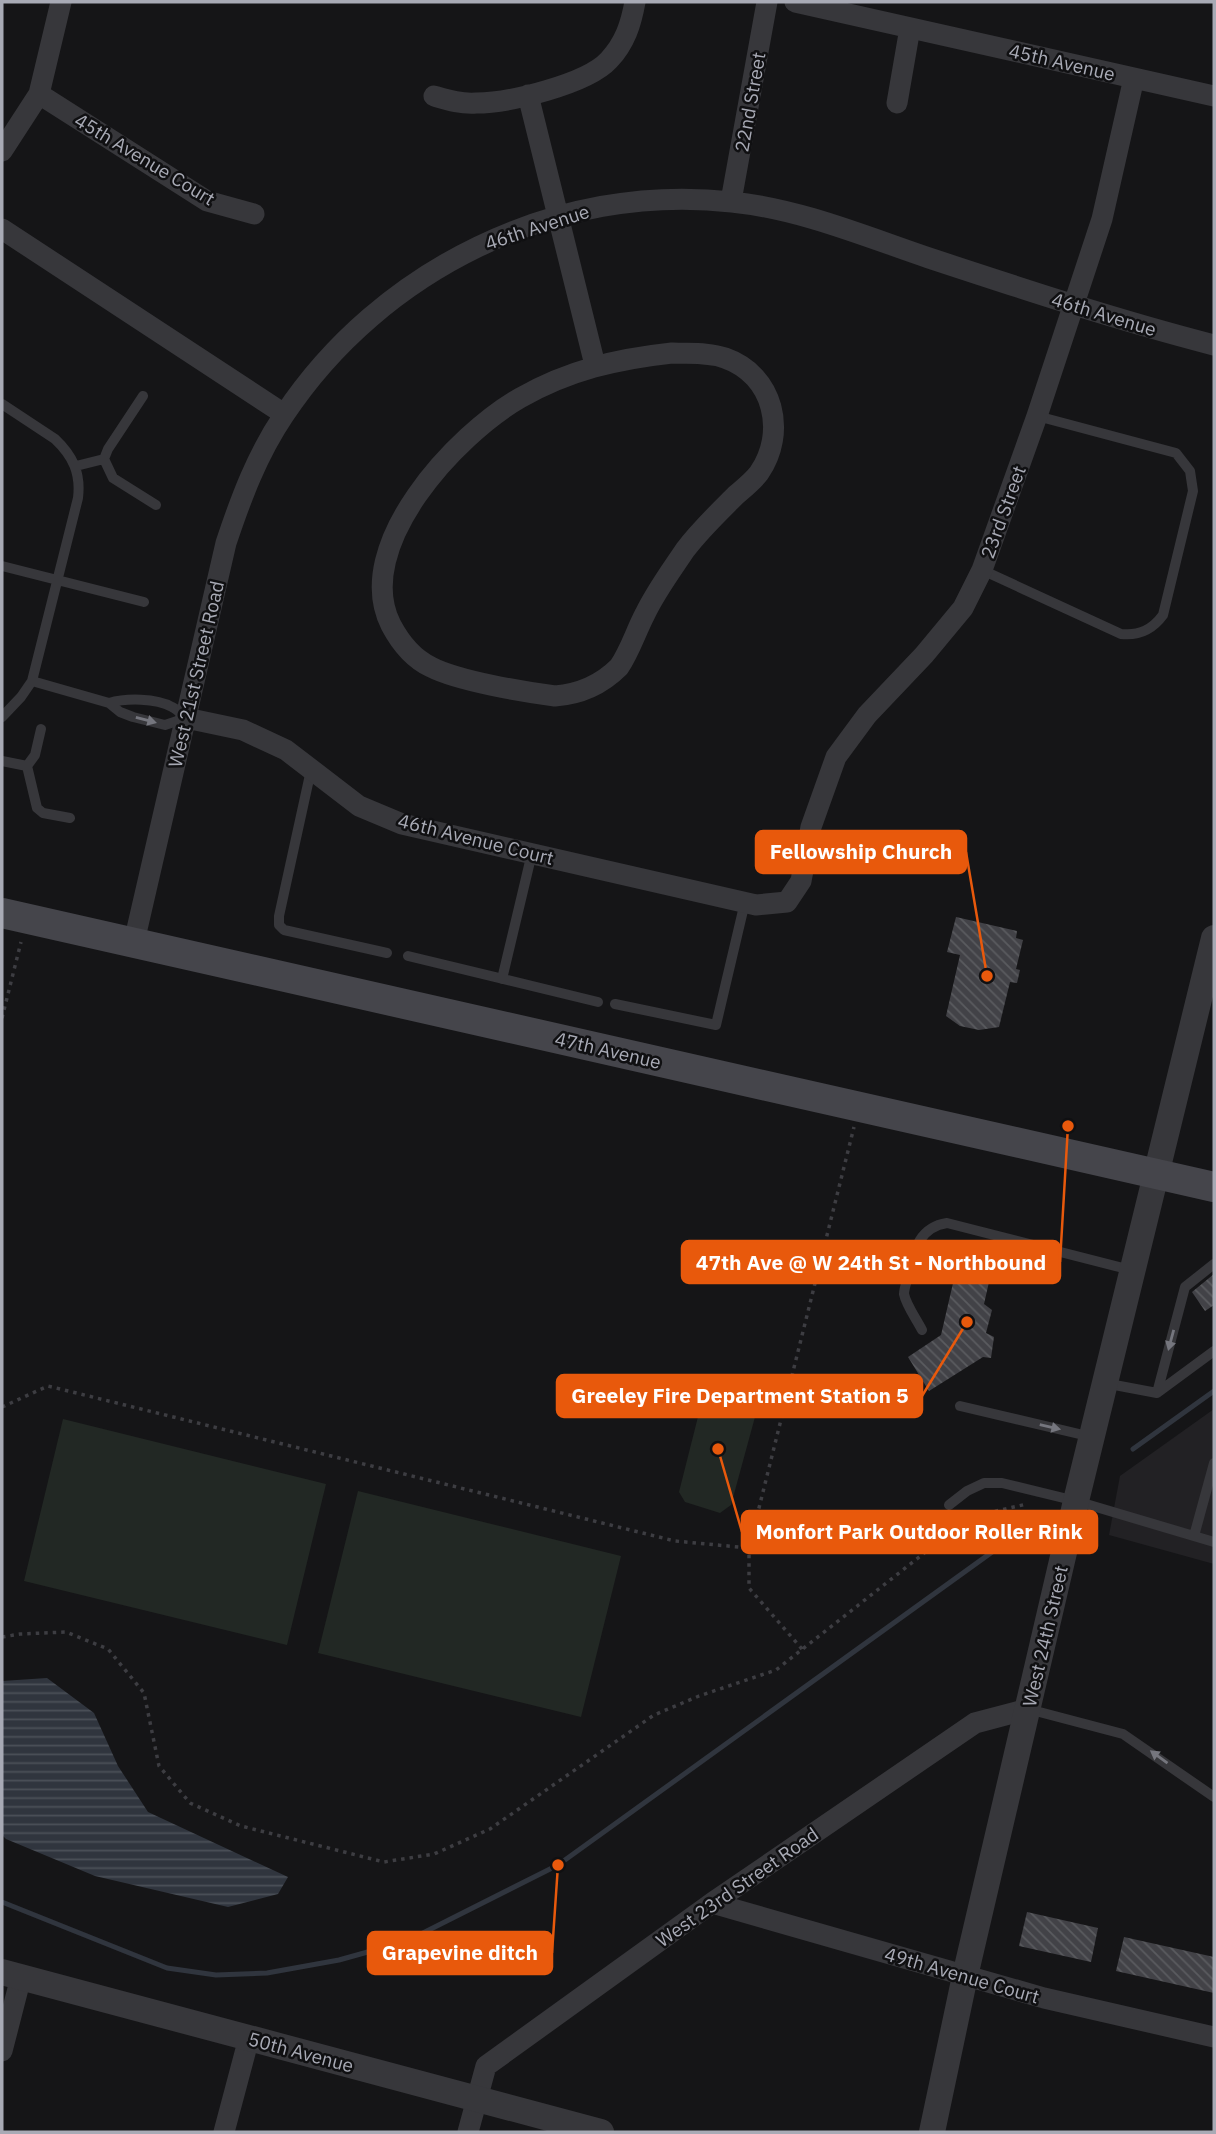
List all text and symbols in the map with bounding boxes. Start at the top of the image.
street label: 45th Avenue [1007,38,1117,86]
street label: 22nd Street [729,50,771,154]
street label: 45th Avenue Court [70,108,220,210]
street label: 46th Avenue [482,199,592,255]
street label: 46th Avenue [1049,287,1159,341]
street label: 23rd Street [975,462,1031,562]
street label: West 21st Street Road [163,578,229,770]
one-way arrow [136,716,157,726]
street label: 46th Avenue Court [396,808,556,870]
callout: Fellowship Church [756,831,966,873]
text: Fellowship Church [770,837,952,865]
street label: 47th Avenue [553,1026,663,1074]
callout: 47th Ave @ W 24th St - Northbound [682,1241,1060,1283]
text: 47th Ave @ W 24th St - Northbound [696,1248,1046,1276]
one-way arrow [1165,1330,1176,1352]
callout: Greeley Fire Department Station 5 [557,1375,922,1417]
text: Greeley Fire Department Station 5 [571,1381,909,1409]
one-way arrow [1040,1422,1062,1433]
callout: Monfort Park Outdoor Roller Rink [742,1511,1097,1553]
text: Monfort Park Outdoor Roller Rink [755,1517,1083,1545]
street label: West 24th Street [1017,1563,1073,1709]
one-way arrow [1150,1750,1168,1764]
street label: West 23rd Street Road [651,1822,823,1952]
callout: Grapevine ditch [368,1932,552,1974]
text: Grapevine ditch [382,1938,538,1966]
street label: 49th Avenue Court [882,1941,1042,2009]
street label: 50th Avenue [246,2026,356,2078]

